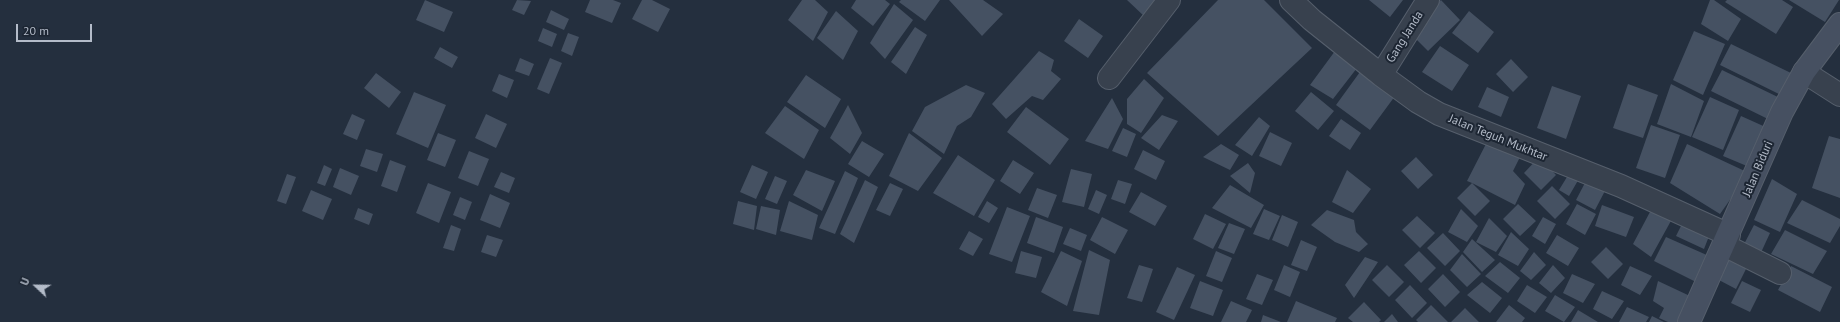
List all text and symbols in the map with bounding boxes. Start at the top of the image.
street label: Gang Janda [1384,9,1426,65]
scale bar [18,16,94,42]
text: 20 m [23,23,49,38]
street label: Jalan Teguh Mukhtar [1447,112,1549,164]
street label: Jalan Biduri [1740,139,1776,199]
north arrow [16,266,56,306]
text: U [17,276,33,287]

